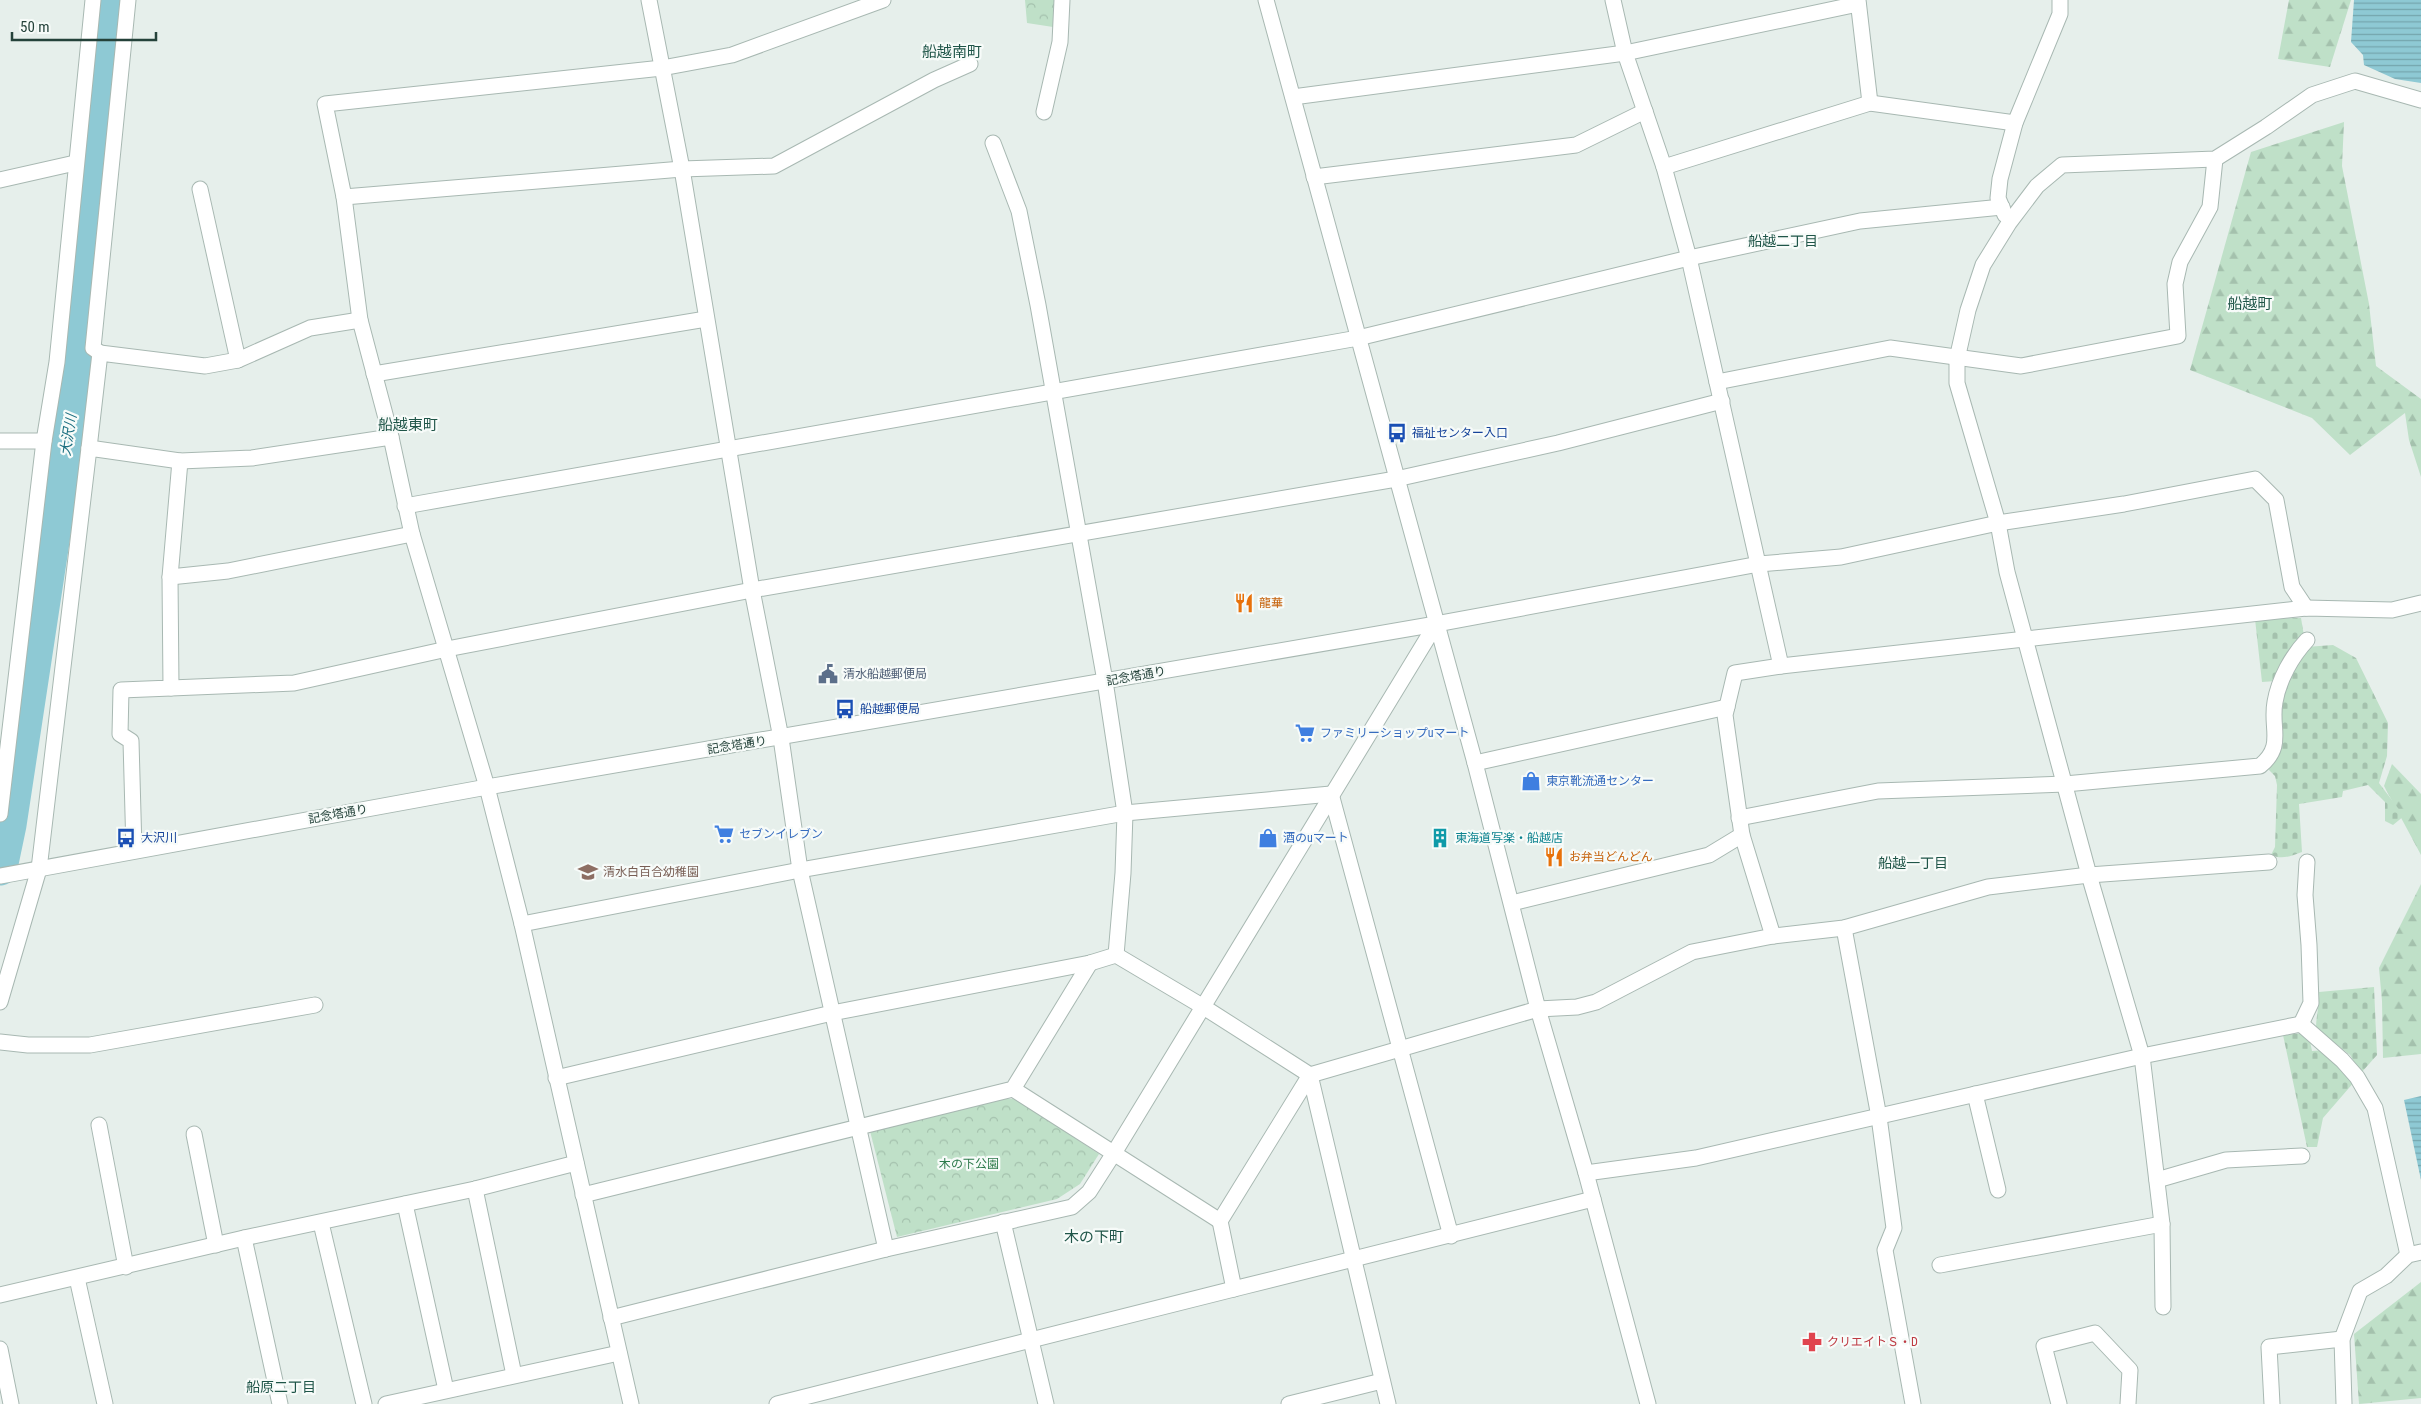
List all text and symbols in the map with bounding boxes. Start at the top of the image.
scale bar [12,10,156,42]
text: 50 m [20,18,50,36]
district label: 船越南町 [922,43,982,61]
district label: 船越二丁目 [1748,233,1818,249]
district label: 船越町 [2227,295,2273,313]
water label: 大沢川 [57,411,79,457]
district label: 船越東町 [378,416,438,434]
bus stop icon: 福祉センター入口 [1386,422,1408,444]
place label: 福祉センター入口 [1412,426,1508,440]
restaurant icon: 龍華 [1233,592,1255,614]
place label: 龍華 [1259,596,1283,610]
public building icon: 清水船越郵便局 [817,663,839,685]
street label: 記念塔通り [1105,664,1167,688]
place label: 清水船越郵便局 [843,667,927,681]
bus stop icon: 船越郵便局 [834,698,856,720]
place label: 船越郵便局 [860,702,920,716]
supermarket icon: ファミリーショップuマート [1294,722,1316,744]
place label: ファミリーショップuマート [1320,726,1470,740]
street label: 記念塔通り [706,733,768,757]
shop icon: 東京靴流通センター [1520,770,1542,792]
place label: 東京靴流通センター [1546,774,1654,788]
street label: 記念塔通り [307,802,369,826]
supermarket icon: セブンイレブン [713,823,735,845]
bus stop icon: 大沢川 [115,827,137,849]
place label: セブンイレブン [739,827,823,841]
shop icon: 酒のuマート [1257,827,1279,849]
building icon: 東海道写楽・船越店 [1429,827,1451,849]
place label: 大沢川 [141,831,177,845]
place label: 酒のuマート [1283,831,1349,845]
place label: 東海道写楽・船越店 [1455,831,1563,845]
restaurant icon: お弁当どんどん [1543,846,1565,868]
place label: お弁当どんどん [1569,850,1653,864]
district label: 船越一丁目 [1878,855,1948,871]
school or university icon: 清水白百合幼稚園 [577,861,599,883]
place label: 清水白百合幼稚園 [603,865,699,879]
park label: 木の下公園 [939,1157,999,1171]
district label: 木の下町 [1064,1228,1124,1246]
pharmacy icon: クリエイトＳ・D [1801,1331,1823,1353]
place label: クリエイトＳ・D [1827,1335,1918,1349]
district label: 船原二丁目 [246,1379,316,1395]

